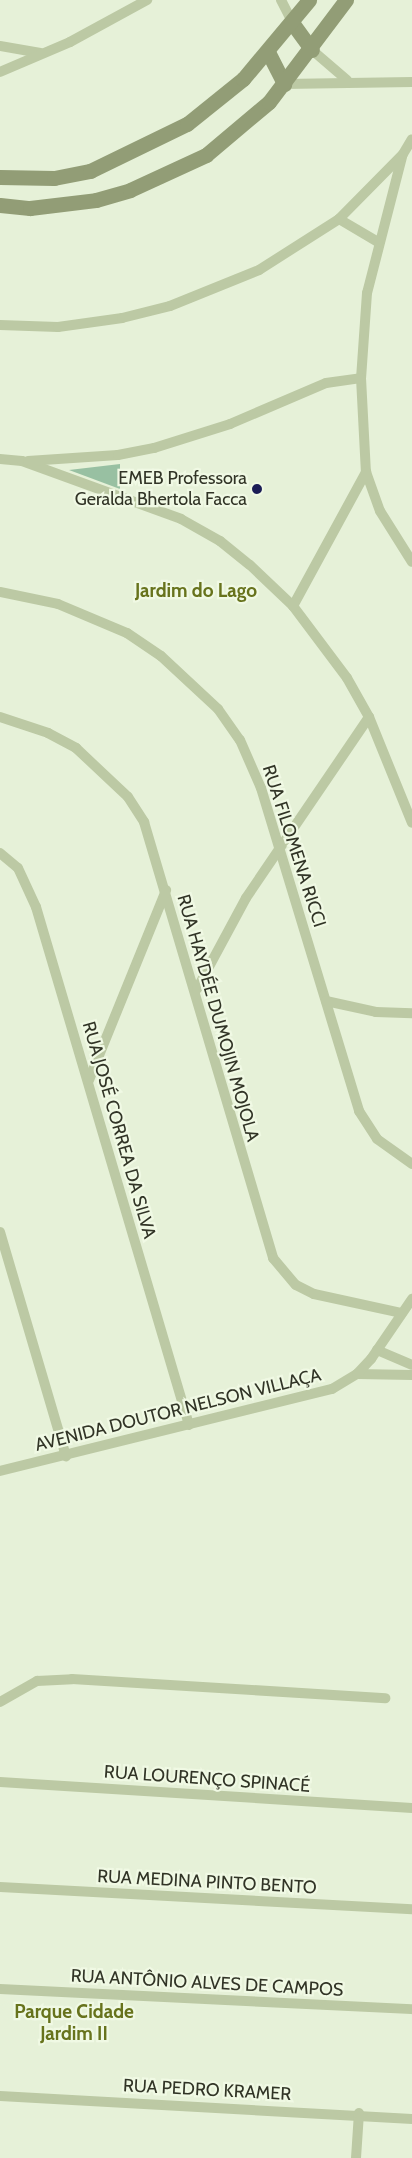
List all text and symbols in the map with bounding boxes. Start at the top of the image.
place label: EMEB Professora Geralda Bhertola Facca [75,468,247,510]
marker: EMEB Professora Geralda Bhertola Facca [251,483,263,495]
district label: Jardim do Lago [135,580,257,602]
street label: RUA FILOMENA RICCI [258,762,330,930]
street label: RUA HAYDÉE DUMOJIN MOJOLA [172,892,264,1144]
street label: RUA JOSÉ CORREA DA SILVA [78,1019,160,1241]
street label: AVENIDA DOUTOR NELSON VILLAÇA [33,1364,323,1456]
street label: RUA LOURENÇO SPINACÉ [103,1761,311,1797]
street label: RUA MEDINA PINTO BENTO [97,1865,317,1899]
street label: RUA ANTÔNIO ALVES DE CAMPOS [70,1965,344,2001]
district label: Parque Cidade Jardim II [14,2001,134,2045]
street label: RUA PEDRO KRAMER [122,2075,292,2105]

